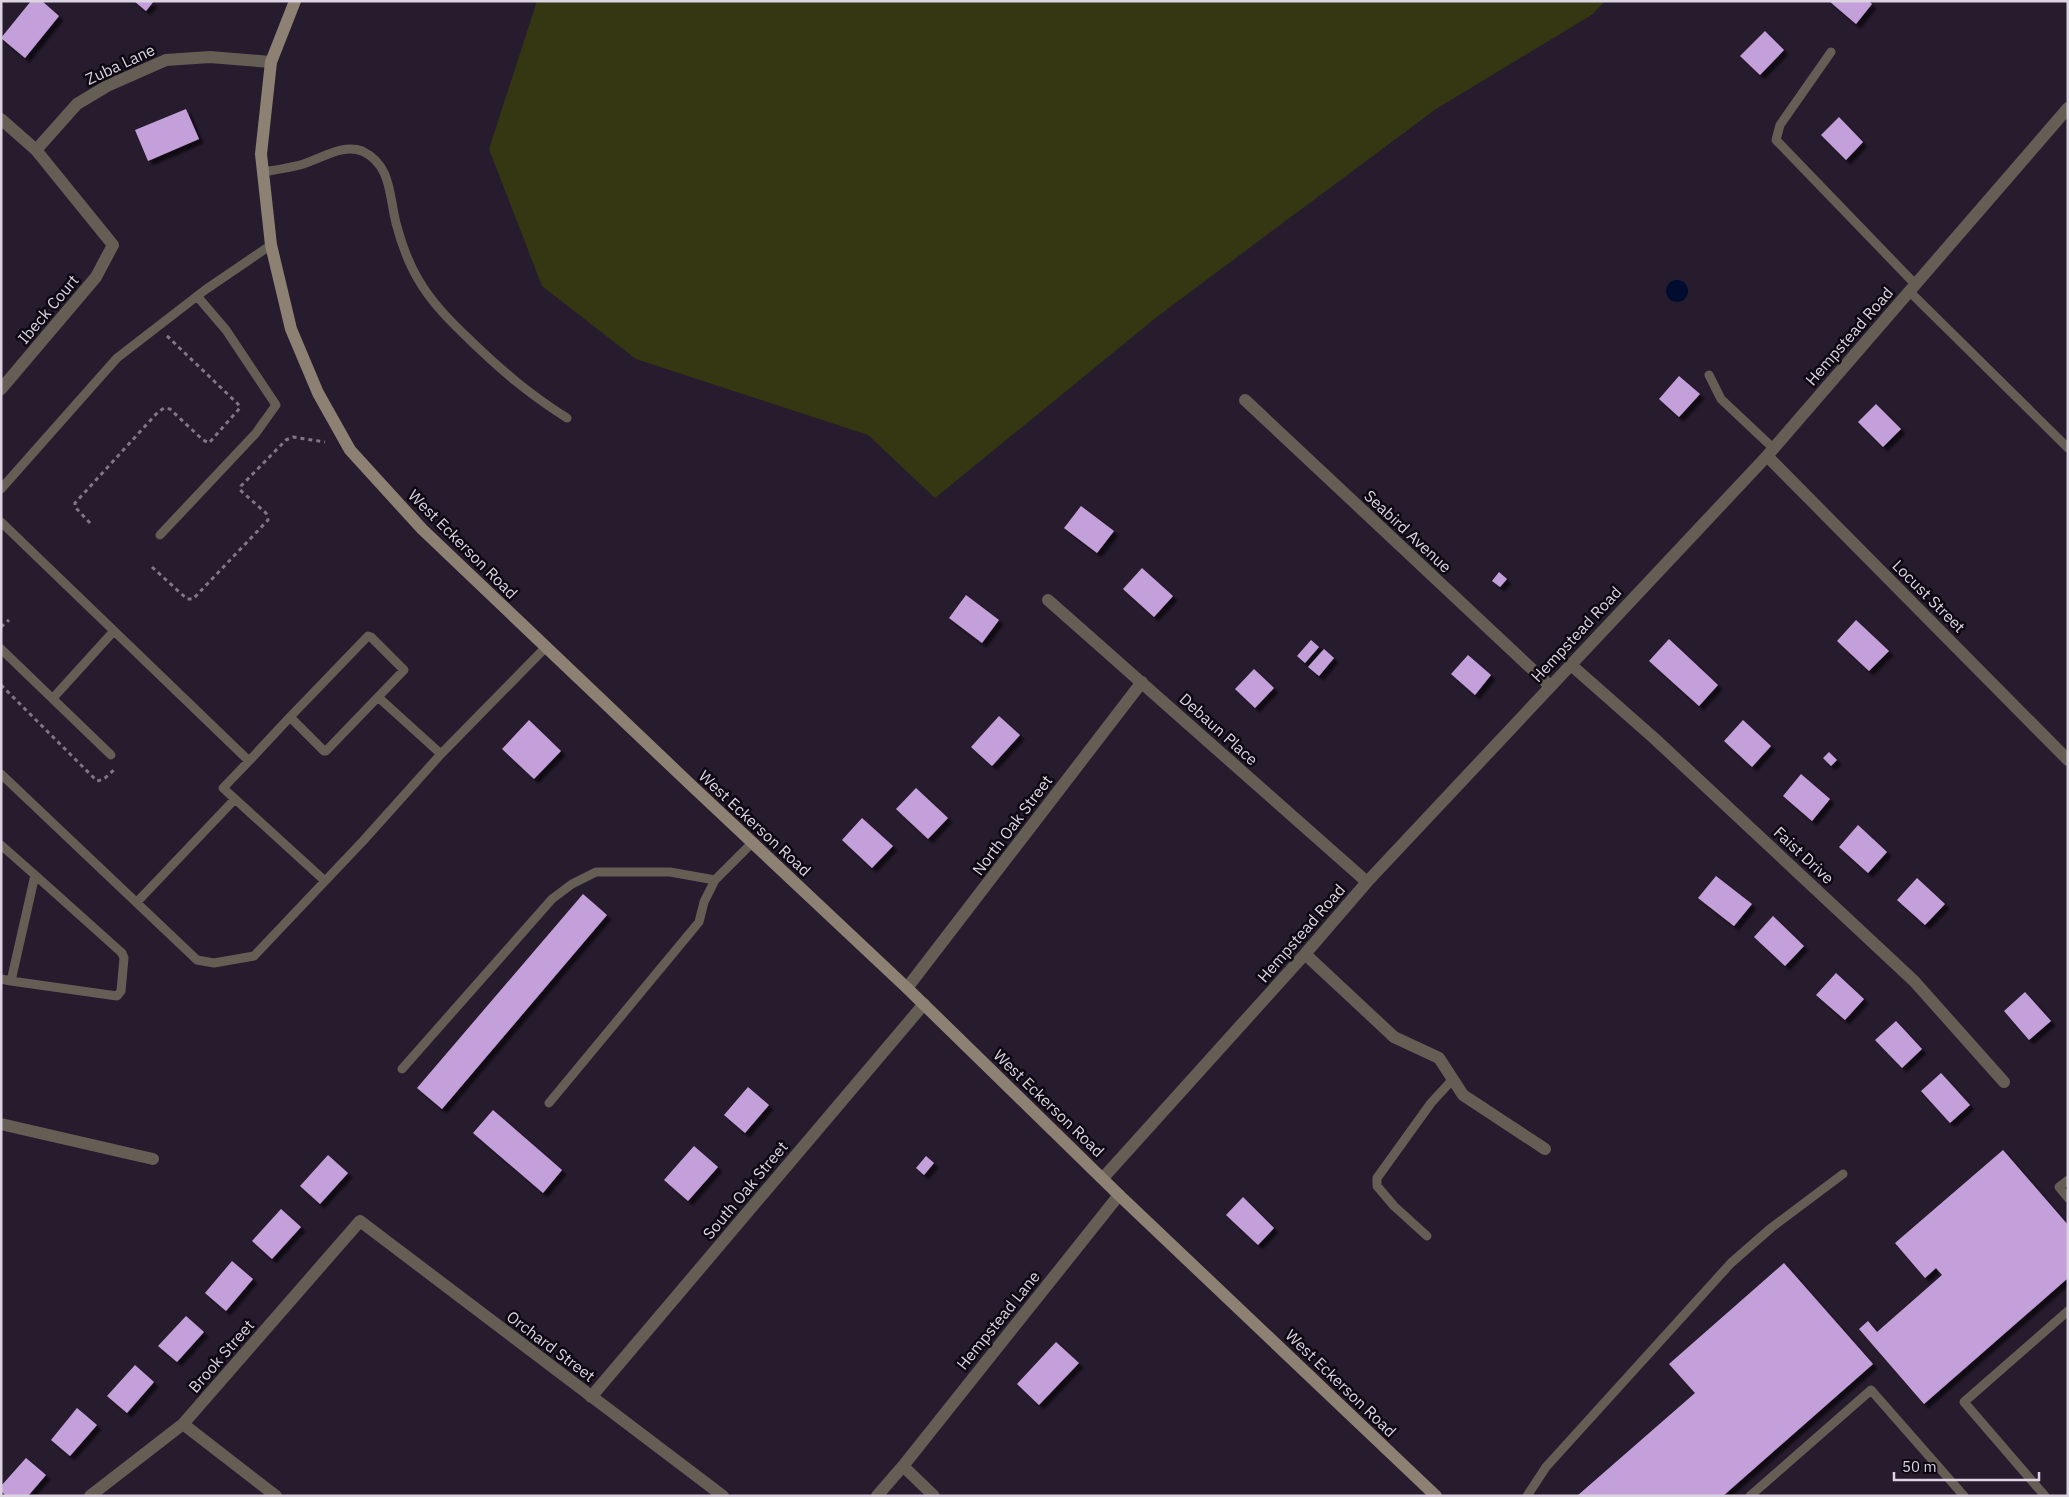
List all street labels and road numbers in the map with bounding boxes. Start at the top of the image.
street label: Zuba Lane [82,39,158,89]
street label: Ibeck Court [13,270,83,348]
street label: Hempstead Road [1801,283,1897,389]
street label: West Eckerson Road [404,485,522,603]
street label: Seabird Avenue [1360,485,1456,577]
street label: Locust Street [1888,555,1970,637]
street label: Hempstead Road [1526,582,1626,686]
street label: Debaun Place [1176,689,1262,770]
street label: West Eckerson Road [695,766,815,880]
street label: North Oak Street [968,771,1056,879]
street label: Faist Drive [1770,822,1838,888]
street label: Hempstead Road [1253,880,1349,986]
street label: West Eckerson Road [989,1045,1109,1161]
street label: South Oak Street [698,1137,792,1243]
street label: Hempstead Lane [952,1266,1044,1373]
street label: Orchard Street [503,1306,599,1386]
street label: Brook Street [184,1315,258,1397]
street label: West Eckerson Road [1281,1325,1401,1441]

